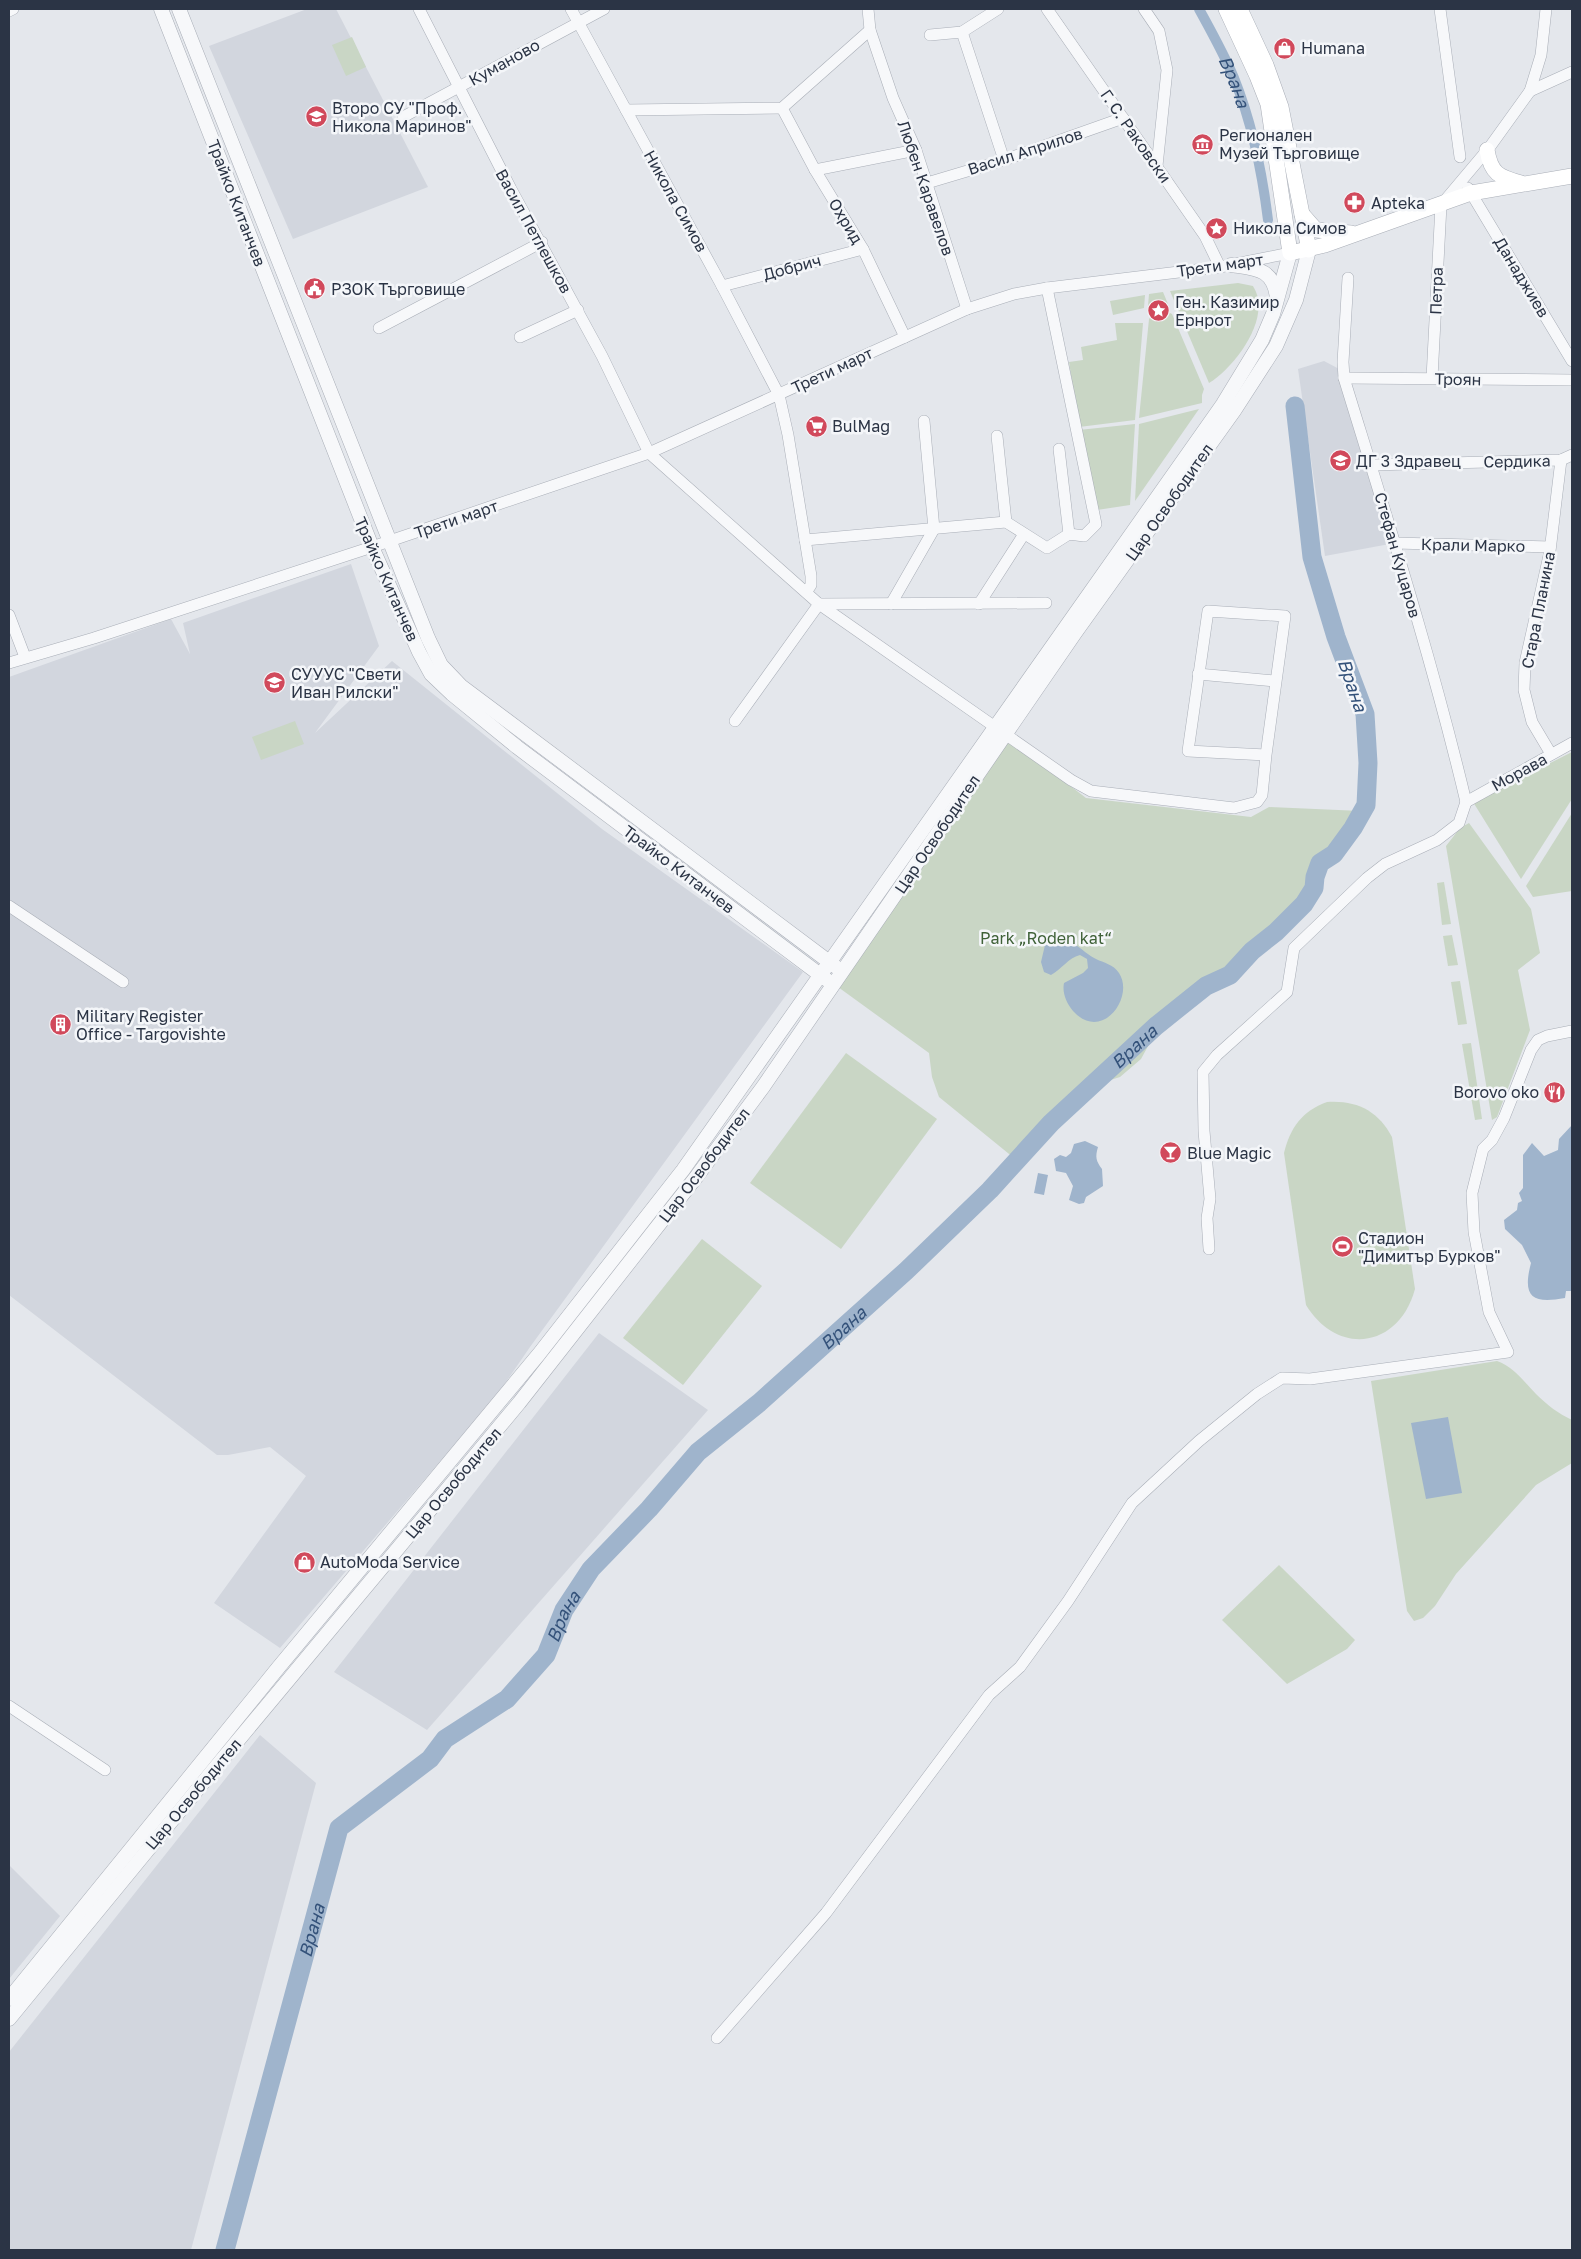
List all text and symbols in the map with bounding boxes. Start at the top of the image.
street label: Куманово [465,34,543,90]
shop icon: Humana [1273,36,1297,60]
place label: Humana [1301,38,1365,58]
water label: Врана [1214,52,1255,111]
street label: Г. С. Раковски [1096,85,1176,187]
place label: Второ СУ "Проф. Никола Маринов" [332,98,472,136]
school or university icon: Второ СУ "Проф. Никола Маринов" [304,105,328,129]
street label: Любен Каравелов [894,118,958,258]
street label: Васил Априлов [965,123,1085,179]
place label: Регионален Музей Търговище [1219,125,1359,163]
museum icon: Регионален Музей Търговище [1191,132,1215,156]
street label: Трайко Китанчев [204,137,270,269]
street label: Никола Симов [640,147,712,255]
street label: Васил Петлешков [492,165,576,297]
pharmacy icon: Apteka [1343,191,1367,215]
place label: Apteka [1371,193,1425,213]
street label: Охрид [825,195,868,248]
place icon: Никола Симов [1205,216,1229,240]
place label: Никола Симов [1233,218,1346,238]
street label: Данаджиев [1490,233,1554,321]
street label: Трети март [1175,249,1265,281]
street label: Добрич [761,250,823,284]
street label: Петра [1425,267,1447,315]
public building icon: РЗОК Търговище [303,277,327,301]
place label: РЗОК Търговище [331,279,465,299]
place label: Ген. Казимир Ернрот [1175,292,1280,330]
place icon: Ген. Казимир Ернрот [1147,299,1171,323]
street label: Трети март [788,342,876,397]
street label: Троян [1434,369,1482,389]
supermarket icon: BulMag [804,414,828,438]
place label: BulMag [832,416,890,436]
street label: Цар Освободител [1121,439,1217,565]
school or university icon: ДГ 3 Здравец [1328,449,1352,473]
street label: Сердика [1483,450,1551,472]
place label: ДГ 3 Здравец [1356,451,1461,471]
street label: Стефан Куцаров [1371,490,1425,620]
street label: Трети март [412,495,501,543]
street label: Трайко Китанчев [351,514,423,644]
street label: Крали Марко [1421,534,1525,556]
street label: Стара Планина [1517,550,1559,670]
water label: Врана [1334,656,1373,715]
place label: СУУУС "Свети Иван Рилски" [291,664,401,702]
school or university icon: СУУУС "Свети Иван Рилски" [263,671,287,695]
street label: Морава [1488,749,1550,795]
street label: Цар Освободител [890,771,984,897]
street label: Трайко Китанчев [619,821,739,917]
park label: Park „Roden kat“ [980,928,1112,948]
place label: Military Register Office - Targovishte [76,1006,226,1044]
building icon: Military Register Office - Targovishte [48,1013,72,1037]
water label: Врана [1106,1019,1162,1073]
restaurant icon: Borovo oko [1543,1080,1567,1104]
place label: Borovo oko [1453,1082,1539,1102]
street label: Цар Освободител [654,1104,754,1226]
bar icon: Blue Magic [1159,1141,1183,1165]
place label: Blue Magic [1187,1143,1272,1163]
place label: Стадион "Димитър Бурков" [1358,1228,1500,1266]
sports icon: Стадион "Димитър Бурков" [1330,1235,1354,1259]
water label: Врана [815,1301,871,1354]
street label: Цар Освободител [401,1423,505,1543]
shop icon: AutoModa Service [292,1550,316,1574]
place label: AutoModa Service [320,1552,460,1572]
water label: Врана [541,1586,585,1645]
street label: Цар Освободител [141,1734,245,1854]
water label: Врана [294,1900,329,1960]

